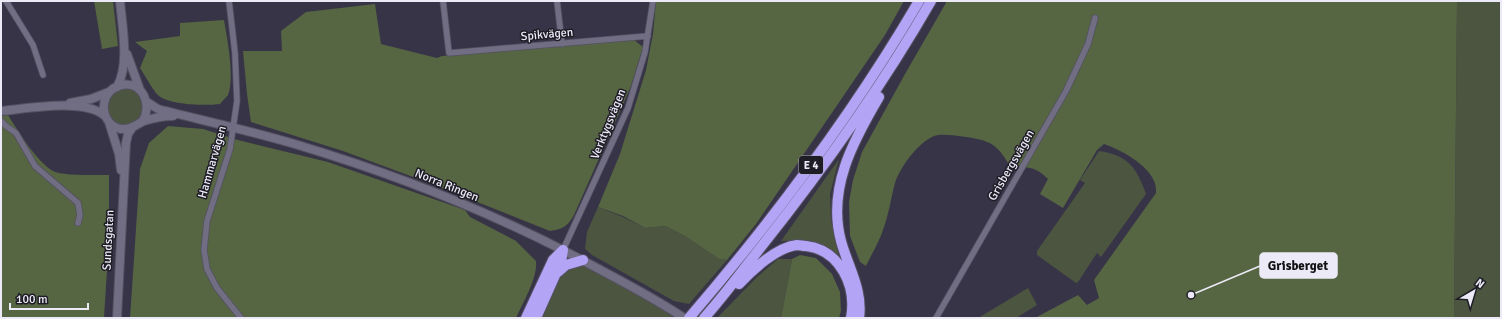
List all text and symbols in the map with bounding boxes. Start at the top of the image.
street label: Spikvägen [520,25,574,44]
street label: Verktygsvägen [588,87,629,162]
street label: Hammarvägen [195,124,230,200]
street label: Grisbergsvägen [985,127,1038,203]
road number: E 4 [799,156,823,174]
street label: Norra Ringen [413,166,481,205]
street label: Sundsgatan [99,209,118,271]
callout: Grisberget [1260,253,1337,278]
text: Grisberget [1268,258,1328,274]
north arrow [1454,271,1494,311]
text: N [1473,276,1487,291]
scale bar [10,285,88,311]
text: 100 m [16,292,48,307]

